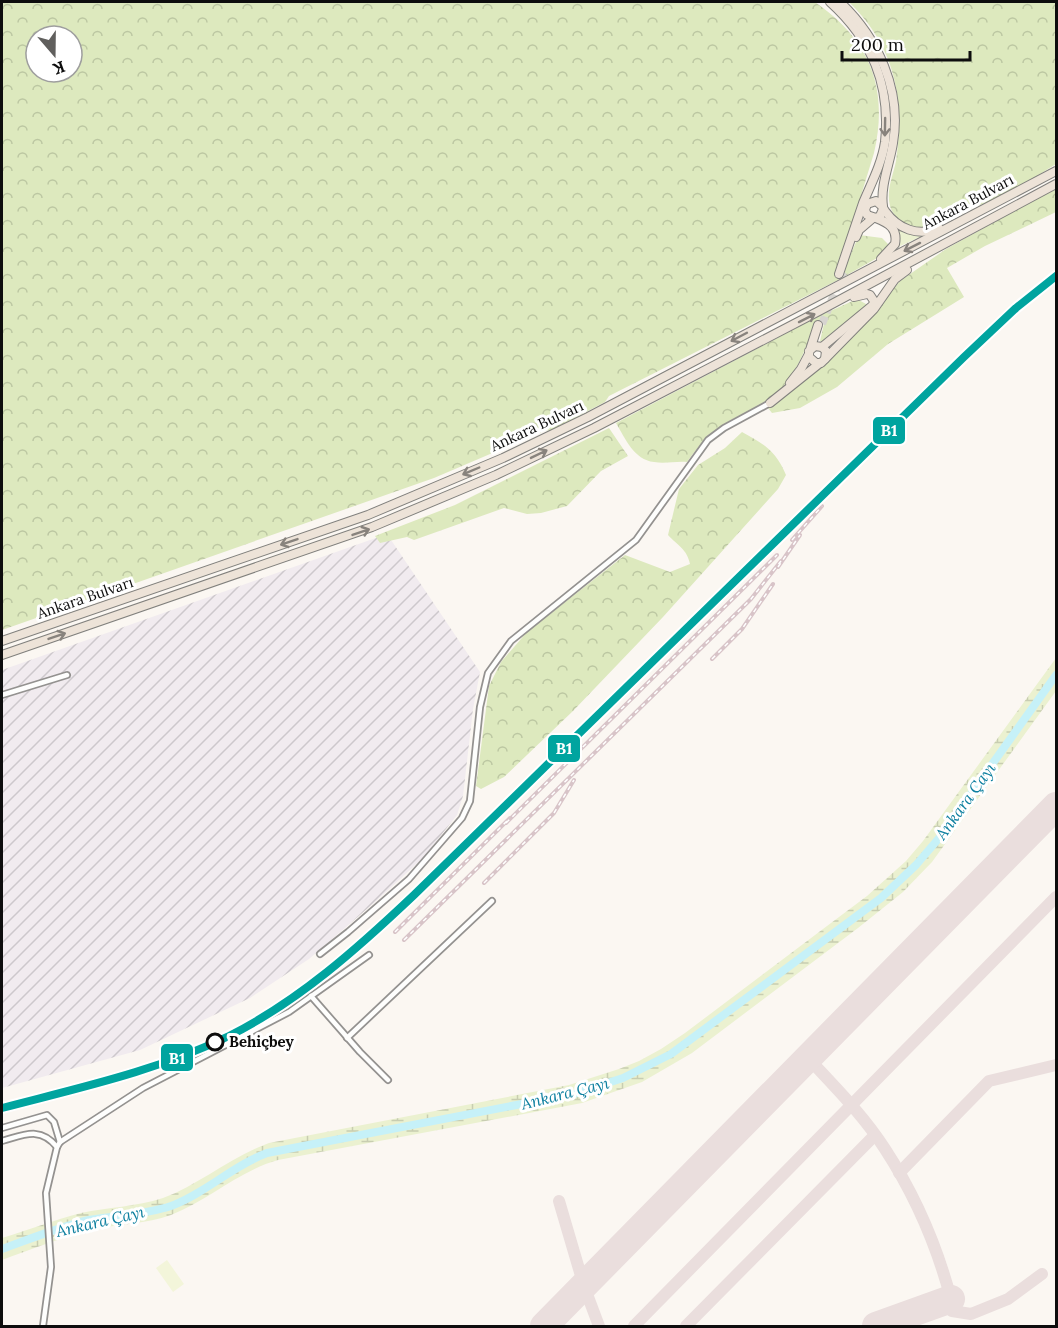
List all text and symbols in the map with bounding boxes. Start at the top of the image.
north arrow [24,24,84,84]
scale bar [842,24,970,62]
text: 200 m [851,33,904,56]
text: K [50,57,68,80]
one-way arrow [879,117,891,137]
street label: Ankara Bulvarı [918,170,1017,234]
one-way arrow [904,241,921,253]
one-way arrow [797,311,815,323]
one-way arrow [730,332,748,343]
street label: Ankara Bulvarı [486,396,586,456]
line badge: B1 [872,416,906,445]
text: B1 [880,420,898,440]
one-way arrow [530,447,548,459]
one-way arrow [462,466,480,477]
one-way arrow [351,525,369,536]
one-way arrow [280,538,299,549]
street label: Ankara Bulvarı [33,572,135,623]
one-way arrow [47,629,66,640]
line badge: B1 [547,734,581,763]
text: B1 [555,738,573,758]
water label: Ankara Çayı [930,759,1000,844]
place label: Behiçbey [229,1032,295,1051]
marker: Behiçbey [206,1033,224,1051]
line badge: B1 [160,1043,194,1072]
text: B1 [168,1048,186,1068]
water label: Ankara Çayı [518,1072,611,1114]
water label: Ankara Çayı [53,1201,146,1241]

